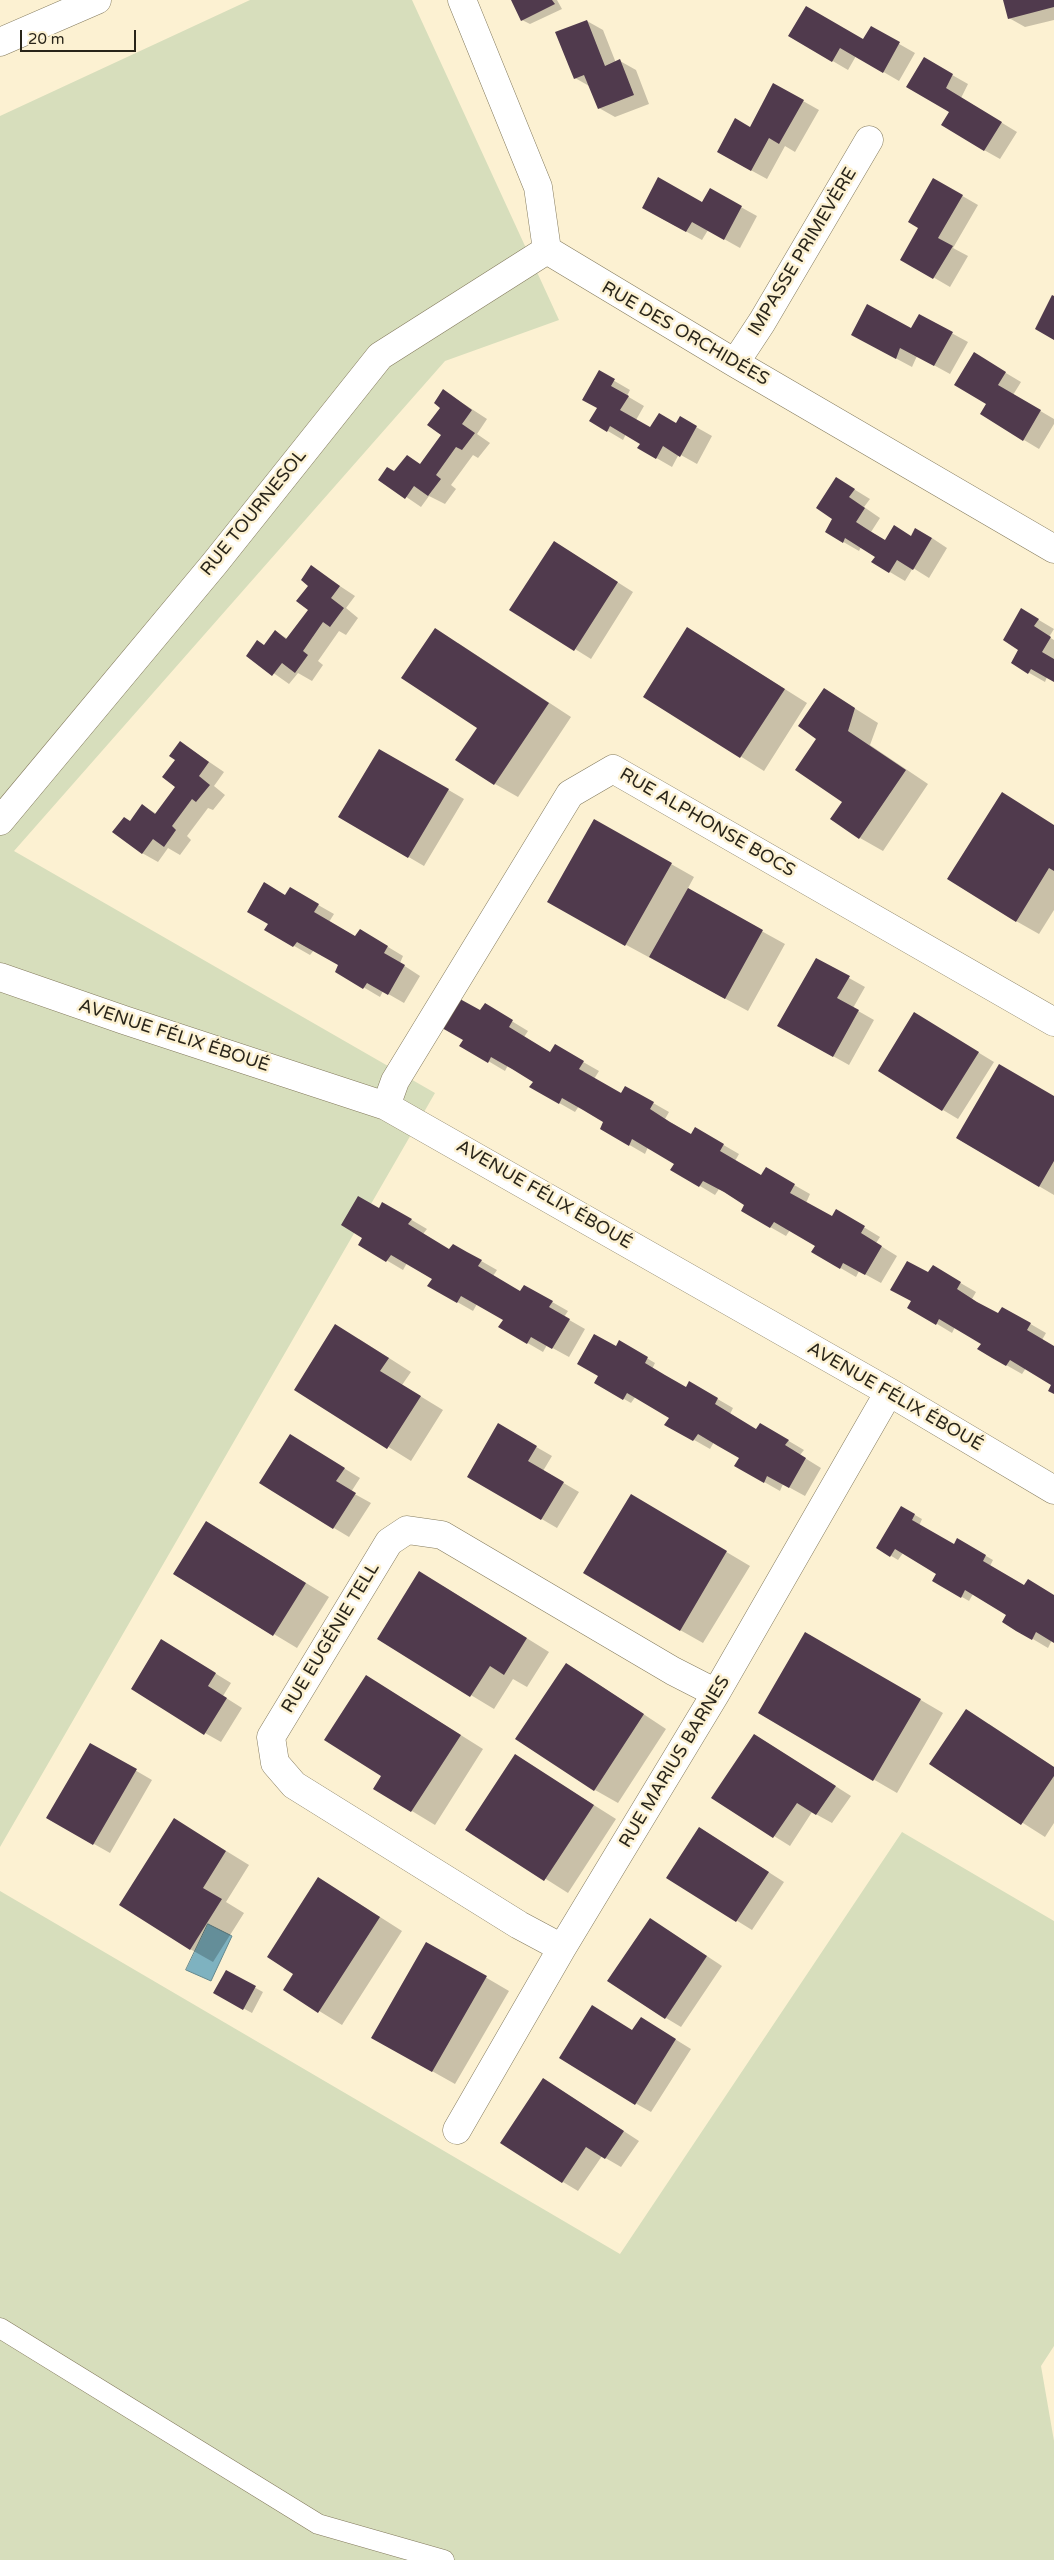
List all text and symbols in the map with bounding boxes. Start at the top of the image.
scale bar [22,20,139,52]
text: 20 m [28,30,65,48]
street label: IMPASSE PRIMEVÈRE [744,164,862,340]
street label: RUE DES ORCHIDÉES [597,277,773,391]
street label: RUE TOURNESOL [196,445,312,581]
street label: RUE ALPHONSE BOCS [615,764,799,882]
street label: AVENUE FÉLIX ÉBOUÉ [76,995,272,1077]
street label: AVENUE FÉLIX ÉBOUÉ [452,1136,636,1254]
street label: AVENUE FÉLIX ÉBOUÉ [803,1338,987,1456]
street label: RUE EUGÉNIE TELL [278,1559,384,1717]
street label: RUE MARIUS BARNES [615,1672,735,1852]

